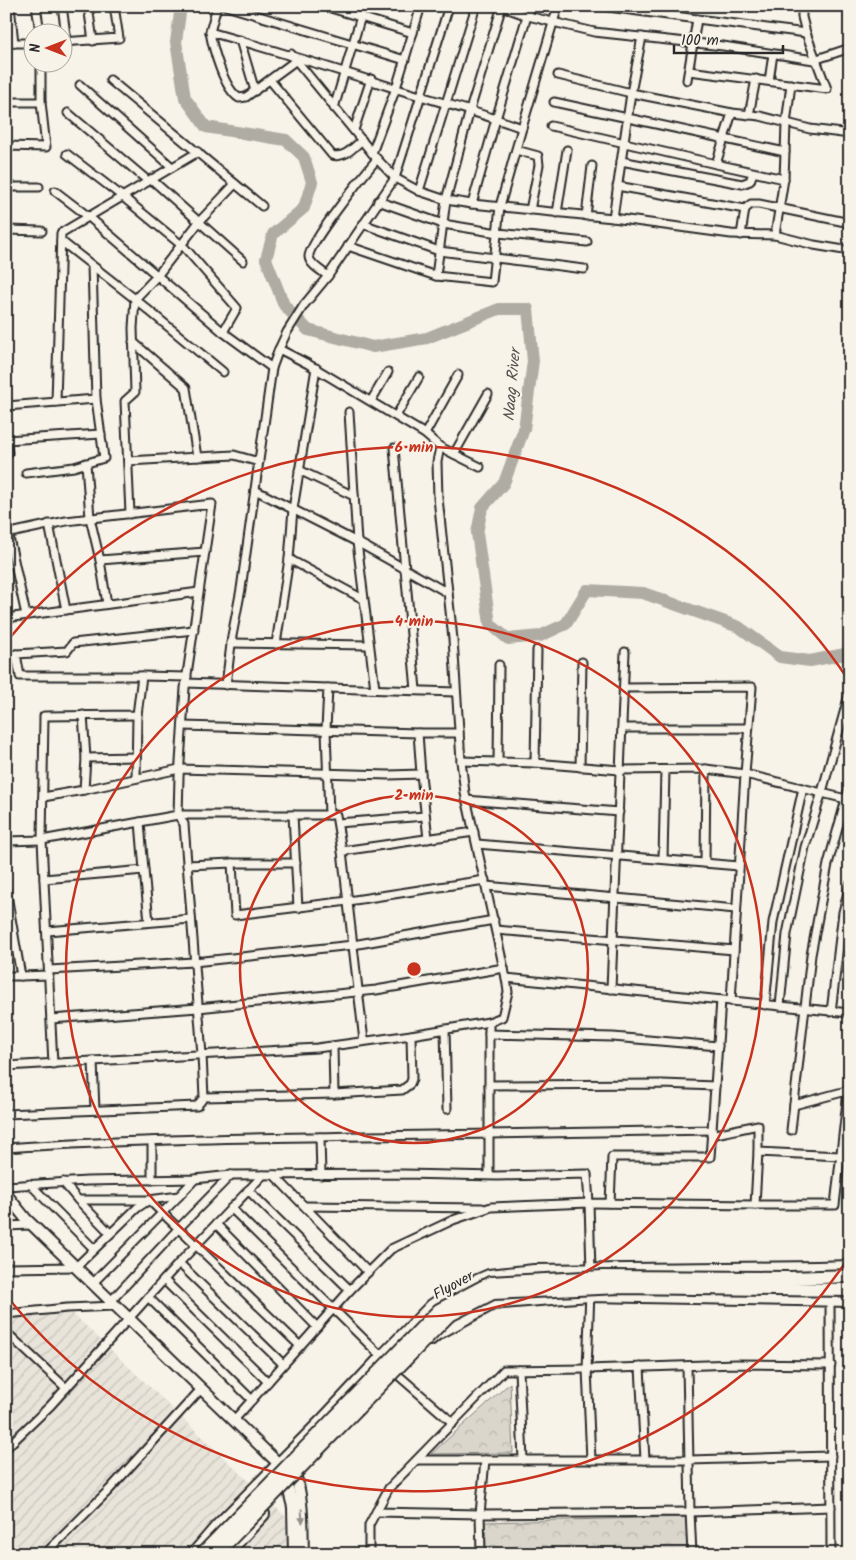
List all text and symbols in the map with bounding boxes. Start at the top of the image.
north arrow [22,22,72,72]
scale bar [674,22,782,54]
text: 100 m [681,29,719,53]
text: N [25,43,47,52]
water label: Naag River [497,344,528,422]
text: 6 min [395,436,433,460]
text: 4 min [395,610,433,634]
text: 2 min [394,784,434,808]
centre of rings [405,960,423,978]
street label: Flyover [429,1264,479,1307]
one-way arrow [298,1508,306,1524]

